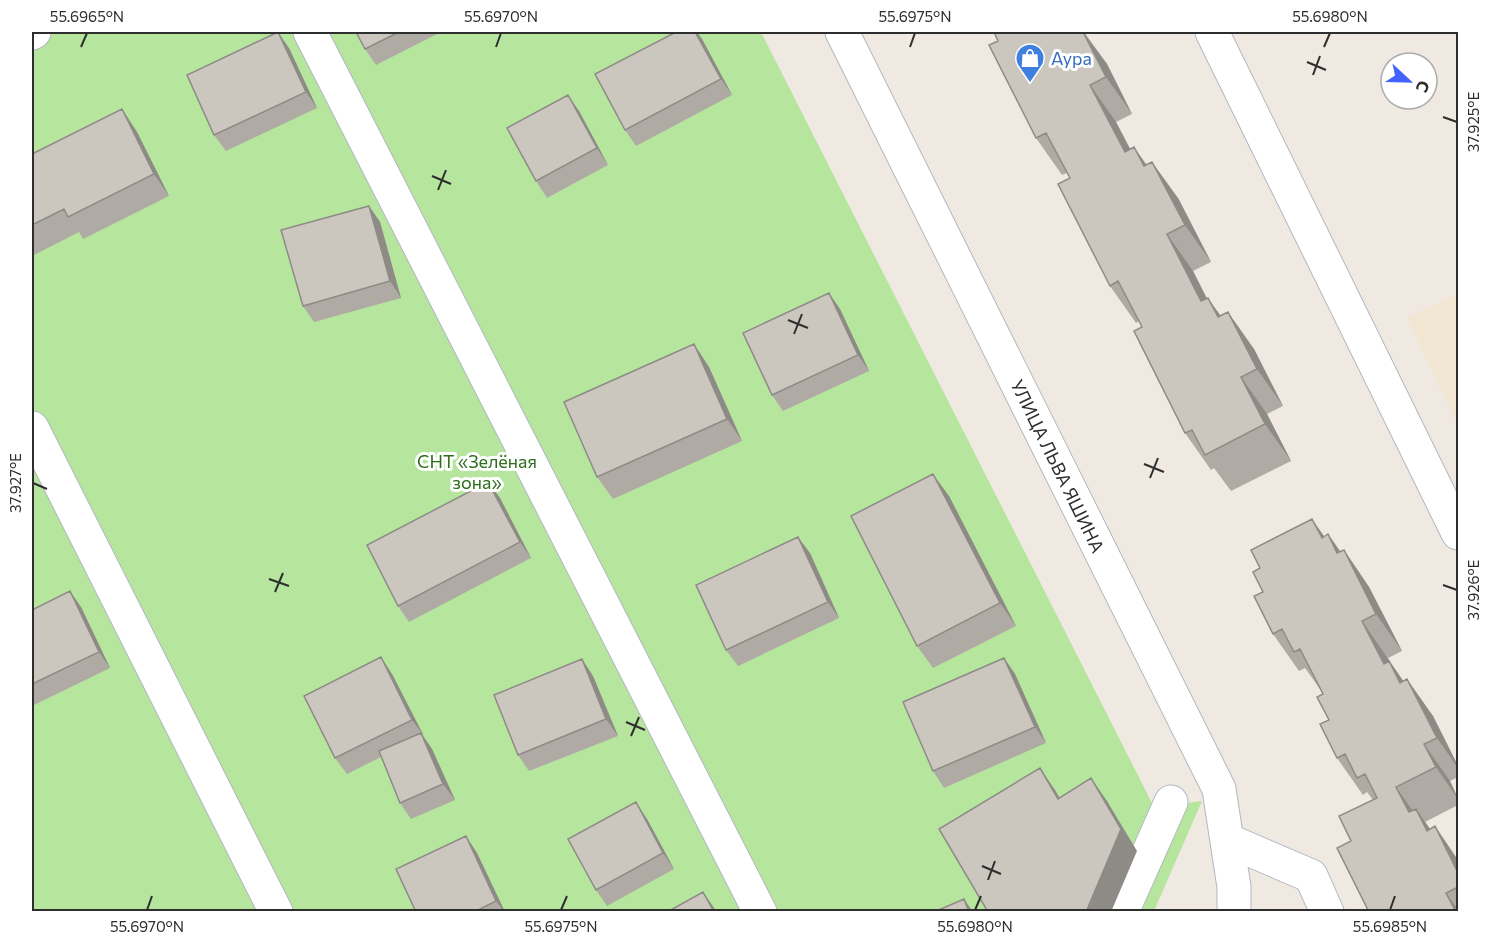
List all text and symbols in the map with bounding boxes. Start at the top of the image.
text: 55.6965°N [50,7,124,25]
text: 55.6970°N [464,7,538,25]
text: 55.6975°N [878,7,952,25]
text: 55.6980°N [1292,7,1368,25]
shop icon: Аура [1014,42,1046,84]
place label: Аура [1051,47,1092,69]
north arrow [1379,51,1439,111]
text: С [1412,78,1434,95]
text: 37.925°E [1464,92,1482,152]
street label: УЛИЦА ЛЬВА ЯШИНА [1007,376,1109,556]
park label: СНТ «Зелёная зона» [417,450,537,493]
text: 37.927°E [6,453,24,513]
text: 37.926°E [1464,559,1482,621]
text: 55.6970°N [110,917,184,935]
text: 55.6975°N [524,917,598,935]
text: 55.6980°N [937,917,1013,935]
text: 55.6985°N [1353,917,1427,935]

